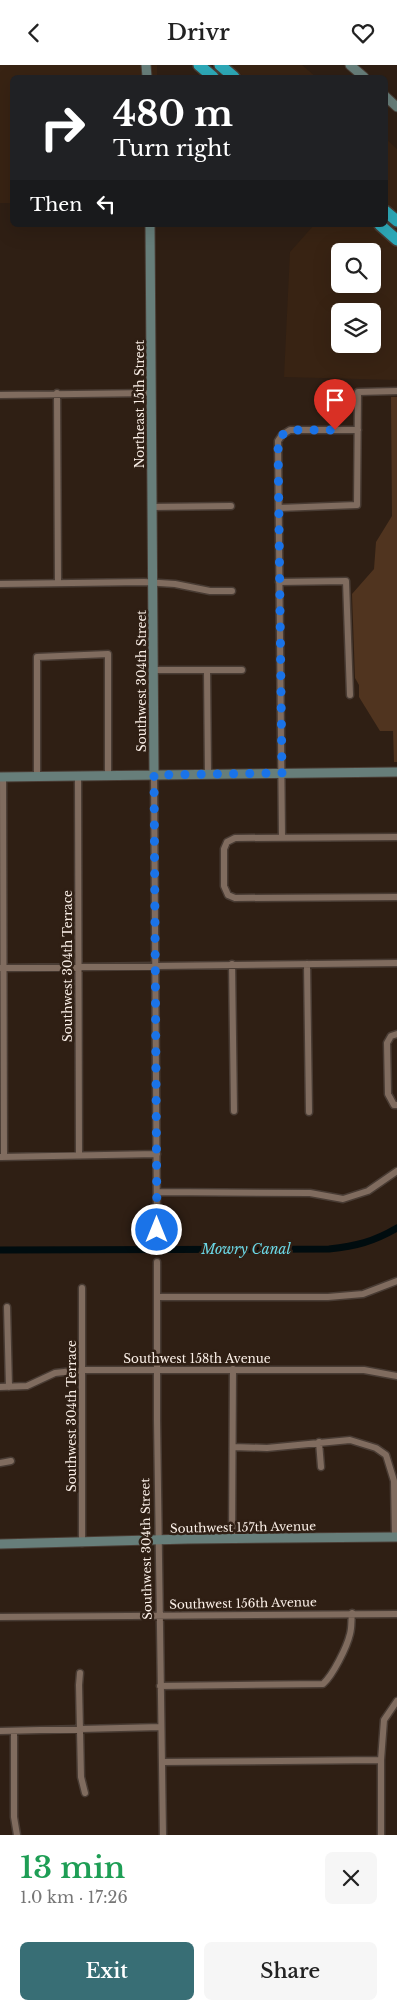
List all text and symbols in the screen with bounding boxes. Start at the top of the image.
icon: back [20,19,48,47]
text: Drivr [167,19,230,46]
icon: heart [349,19,377,47]
text: 480 m [113,92,233,135]
icon: right [30,95,95,160]
text: Turn right [113,135,231,162]
icon: left [92,190,120,218]
text: Then [30,193,82,216]
map controls [331,243,381,353]
button: search [331,243,381,293]
button: layers [331,303,381,353]
street label: Northeast 15th Street [132,339,147,468]
pin [314,379,356,430]
icon: arrive [321,386,349,414]
street label: Southwest 304th Street [134,610,149,752]
street label: Southwest 304th Terrace [60,890,75,1042]
position arrow [130,1203,182,1255]
water label: Mowry Canal [200,1240,291,1258]
street label: Southwest 304th Terrace [64,1340,79,1492]
street label: Southwest 158th Avenue [123,1351,271,1366]
street label: Southwest 304th Street [137,1478,155,1620]
street label: Southwest 157th Avenue [170,1518,316,1536]
street label: Southwest 156th Avenue [169,1594,317,1612]
text: 13 min [20,1849,125,1886]
button: close [325,1852,377,1904]
text: 1.0 km · 17:26 [20,1887,128,1907]
button: Exit [20,1942,194,2000]
button: Share [204,1942,377,2000]

